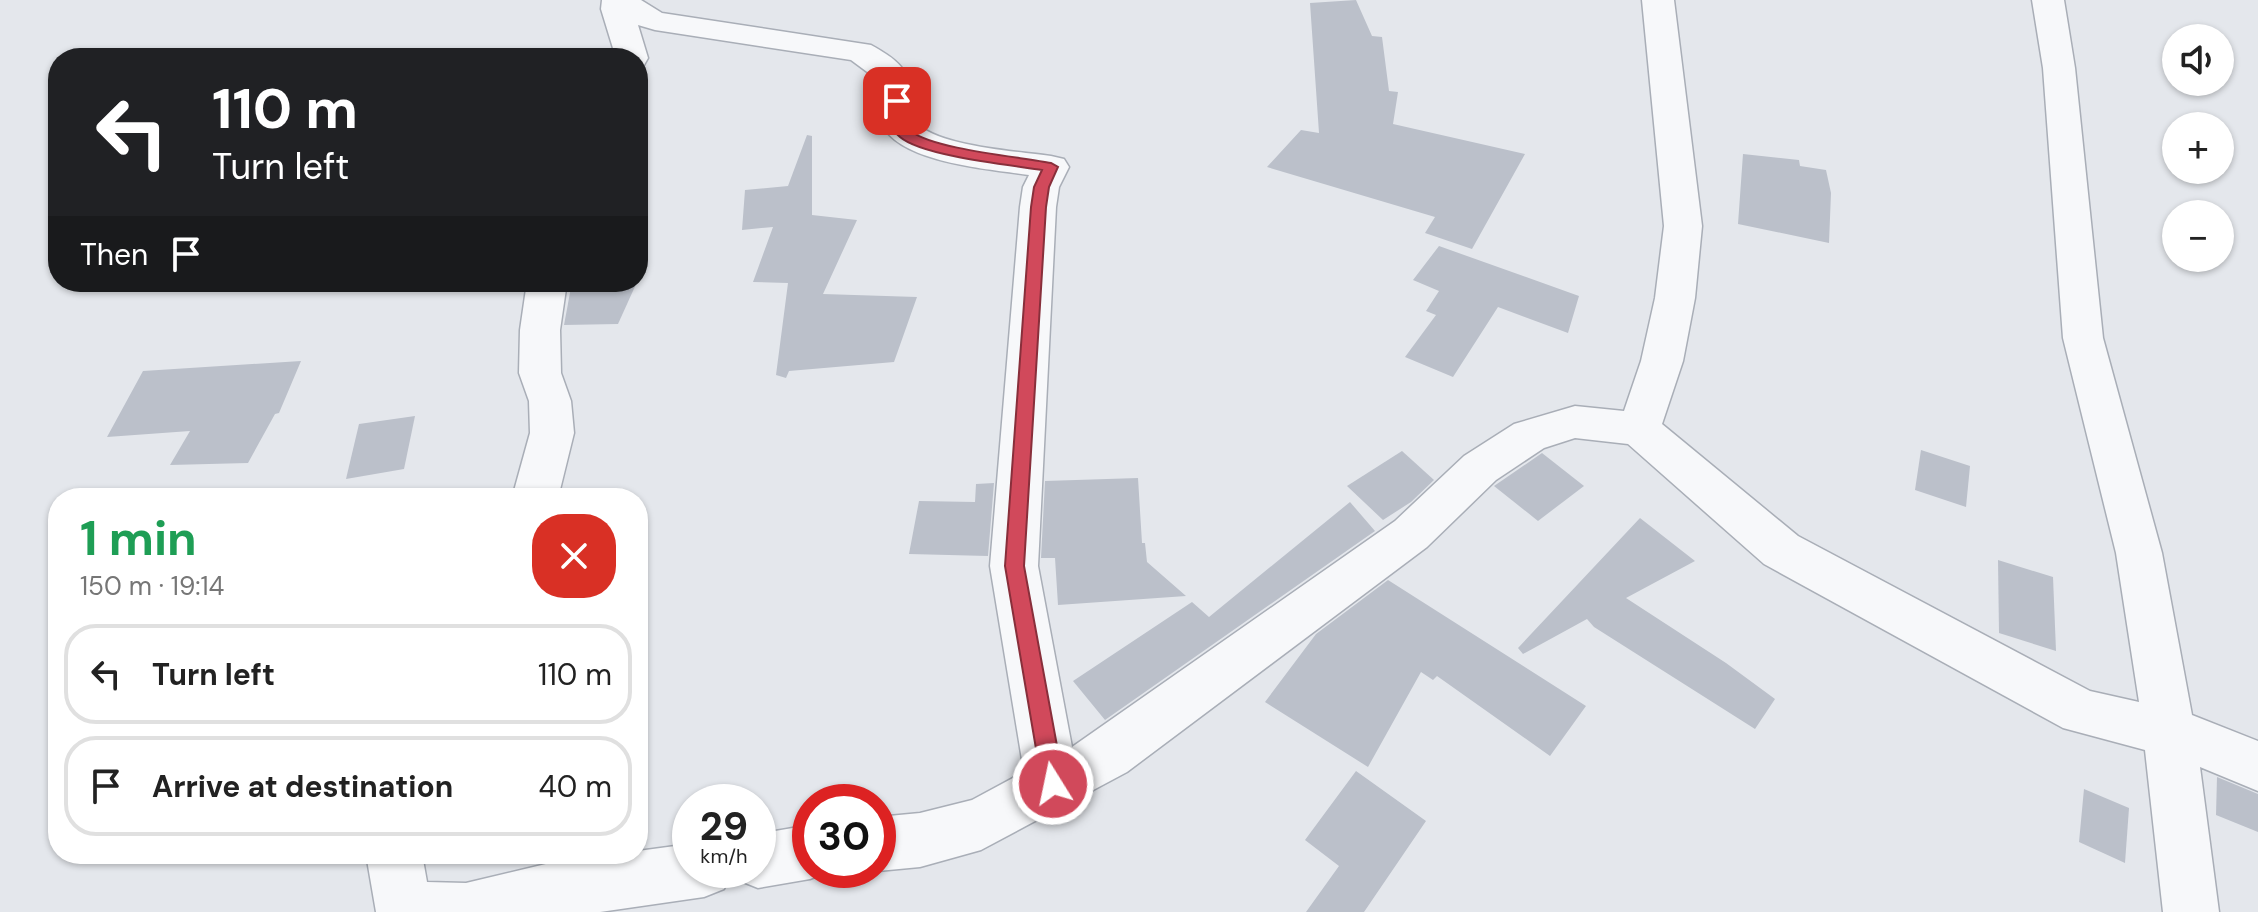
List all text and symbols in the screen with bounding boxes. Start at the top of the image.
map controls [2162,24,2234,272]
button: sound [2162,24,2234,96]
pin [863,67,931,135]
text: 110 m [212,72,358,145]
icon: arrive [875,79,919,123]
icon: left [80,80,184,184]
button: + [2162,112,2234,184]
text: Turn left [212,143,349,190]
button: − [2162,200,2234,272]
icon: arrive [164,232,208,276]
text: Then [80,235,148,274]
text: 1 min [80,507,197,570]
button: close [532,514,616,598]
text: 150 m · 19:14 [80,569,224,603]
icon: left [84,652,128,696]
text: Turn left [152,655,275,694]
text: 110 m [538,655,612,694]
position arrow [1011,742,1095,826]
icon: arrive [84,764,128,808]
text: Arrive at destination [152,767,453,806]
text: 40 m [539,767,612,806]
speed limit sign: 30 [792,784,896,888]
text: 29 [700,800,748,852]
text: km/h [700,843,748,869]

